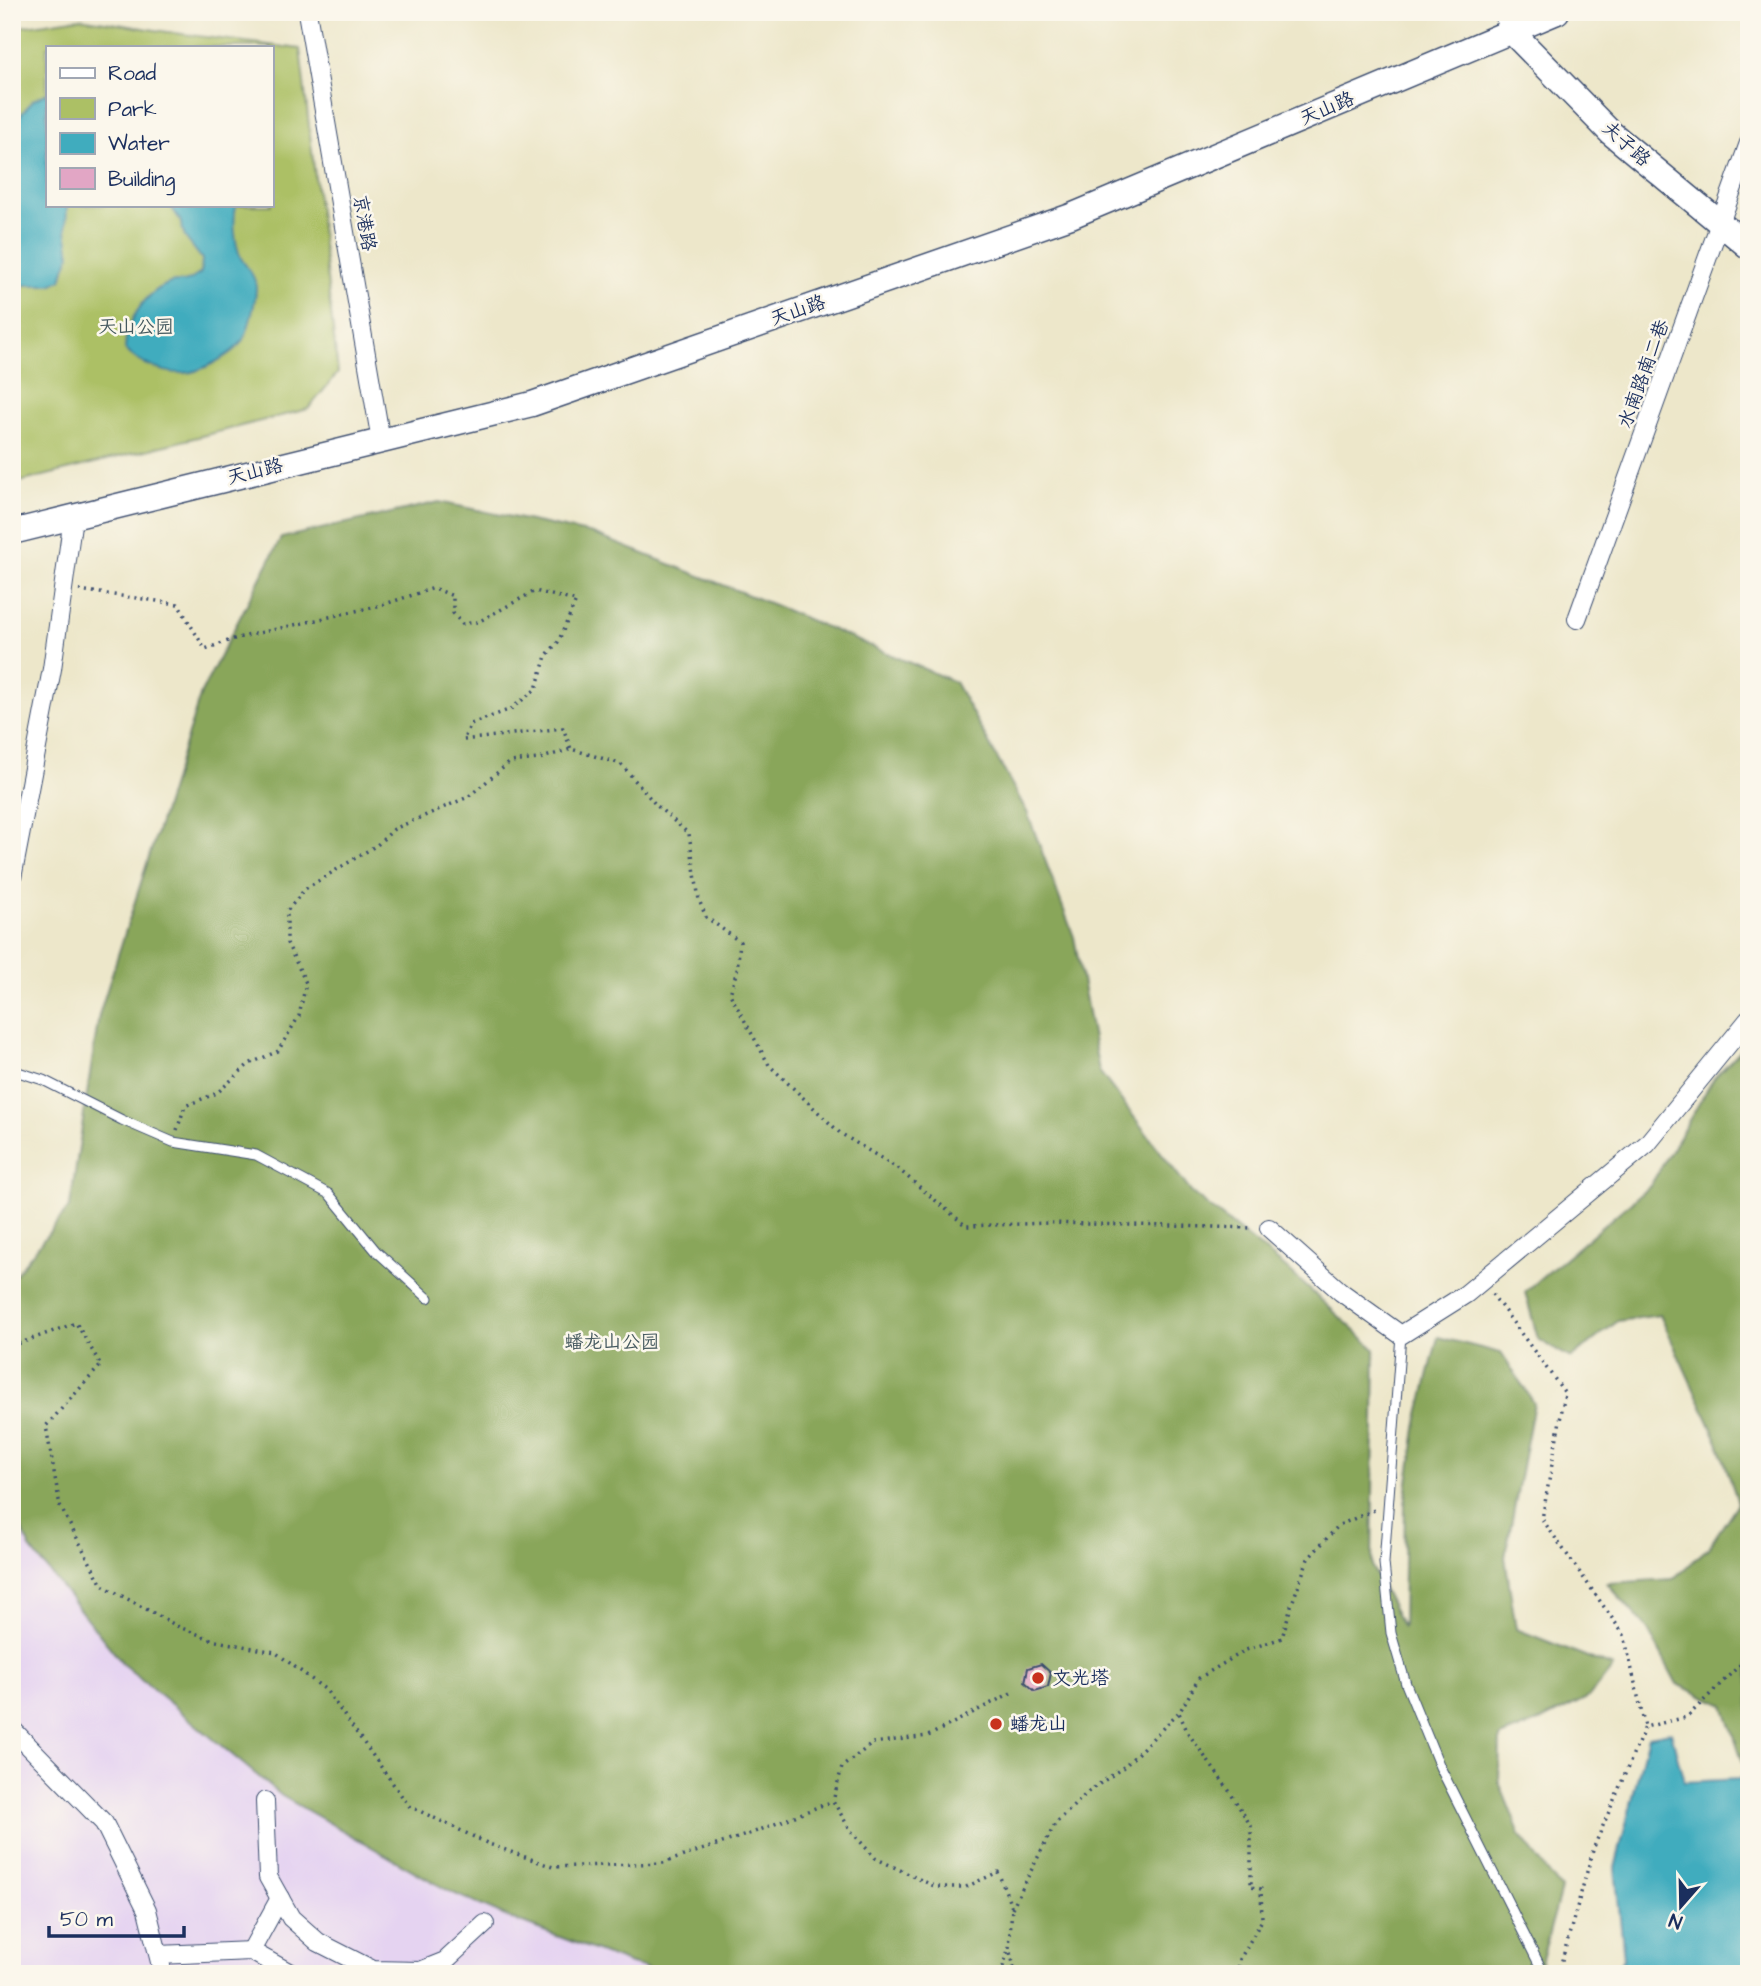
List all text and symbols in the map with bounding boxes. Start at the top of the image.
legend [46,46,273,206]
text: Road [108,59,156,88]
street label: 天山路 [1295,85,1359,133]
text: Park [108,95,157,124]
street label: 夫子路 [1596,115,1656,173]
text: Water [108,129,170,158]
text: Building [108,165,176,196]
street label: 京港路 [346,193,382,253]
street label: 天山路 [767,289,829,333]
park label: 天山公园 [98,314,174,341]
street label: 水南路南二巷 [1612,316,1676,432]
street label: 天山路 [224,452,286,492]
park label: 蟠龙山公园 [564,1329,660,1356]
place label: 文光塔 [1052,1665,1109,1692]
marker: 文光塔 [1030,1670,1046,1686]
place label: 蟠龙山 [1010,1711,1067,1738]
marker: 蟠龙山 [988,1716,1004,1732]
north arrow [1646,1870,1716,1940]
scale bar [49,1895,184,1939]
text: 50 m [60,1905,114,1934]
text: N [1665,1906,1686,1935]

